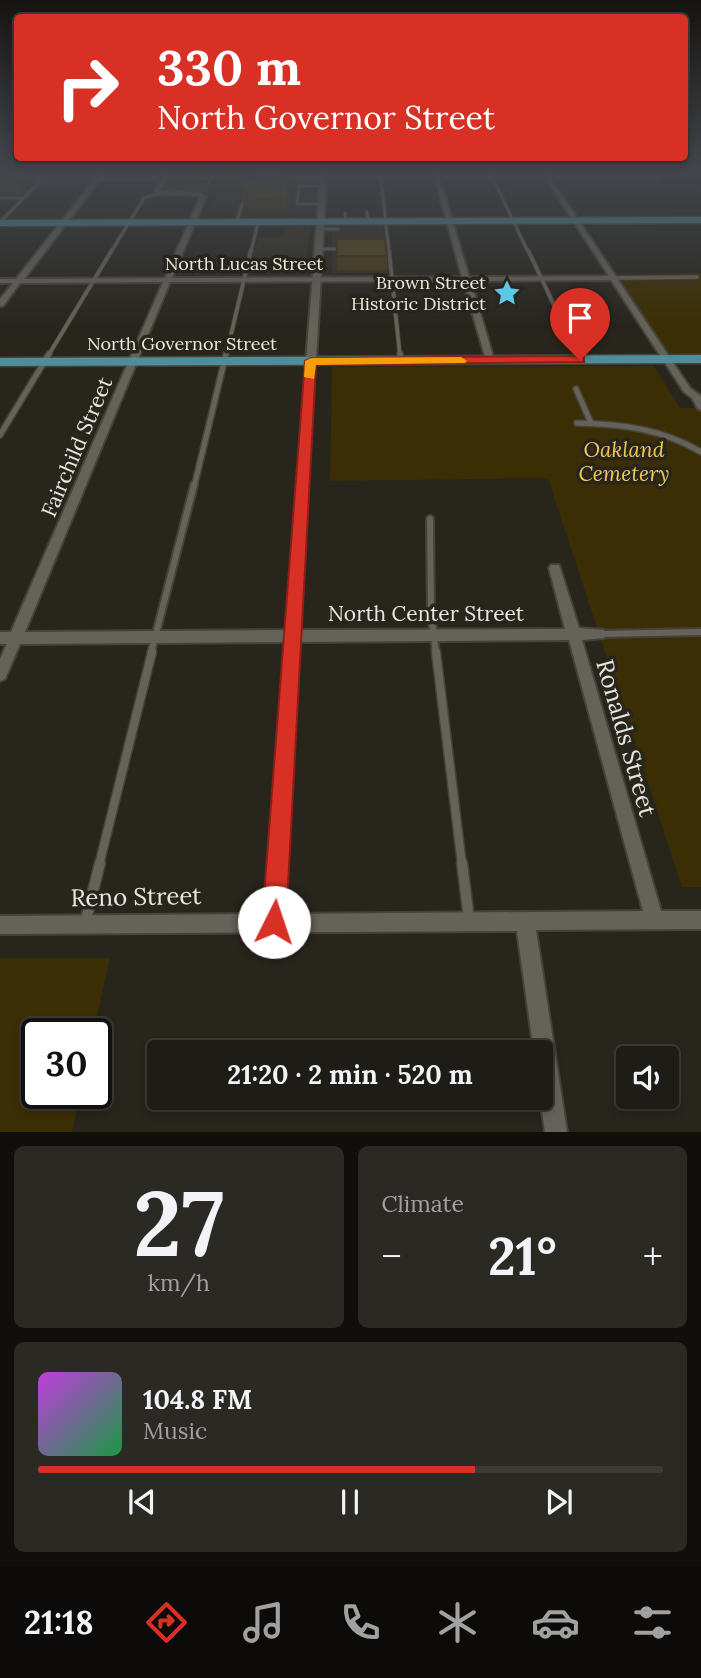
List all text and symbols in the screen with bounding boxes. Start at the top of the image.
text: 330 m [157,36,301,98]
icon: right [42,42,133,133]
text: North Governor Street [157,97,495,138]
street label: North Lucas Street [165,252,323,275]
place label: Brown Street Historic District [351,271,486,315]
place icon: Brown Street Historic District [492,278,522,308]
pin [550,288,610,360]
icon: arrive [561,299,599,337]
street label: North Governor Street [87,332,277,355]
street label: Fairchild Street [35,372,118,521]
park label: Oakland Cemetery [578,436,670,487]
street label: North Center Street [328,600,525,627]
street label: Ronalds Street [589,656,664,821]
street label: Reno Street [70,880,202,913]
position arrow [237,885,311,959]
speed limit sign: 30 [21,1018,112,1109]
map controls [616,1046,679,1109]
button: sound [616,1046,679,1109]
text: 21:20 · 2 min · 520 m [227,1058,473,1091]
text: 27 [133,1164,224,1281]
text: Climate [382,1189,464,1218]
text: 21° [488,1223,557,1289]
text: − [382,1232,402,1280]
text: + [643,1232,663,1280]
text: km/h [148,1268,210,1297]
text: 104.8 FM [143,1383,252,1416]
text: Music [143,1416,207,1445]
icon: previous [123,1483,161,1521]
icon: pause [331,1483,369,1521]
icon: next [540,1483,578,1521]
icon: directions [142,1598,191,1647]
icon: music [239,1598,288,1647]
icon: phone [336,1598,385,1647]
icon: climate [433,1598,482,1647]
icon: car [531,1598,580,1647]
icon: filters [628,1598,677,1647]
text: 21:18 [24,1602,93,1643]

